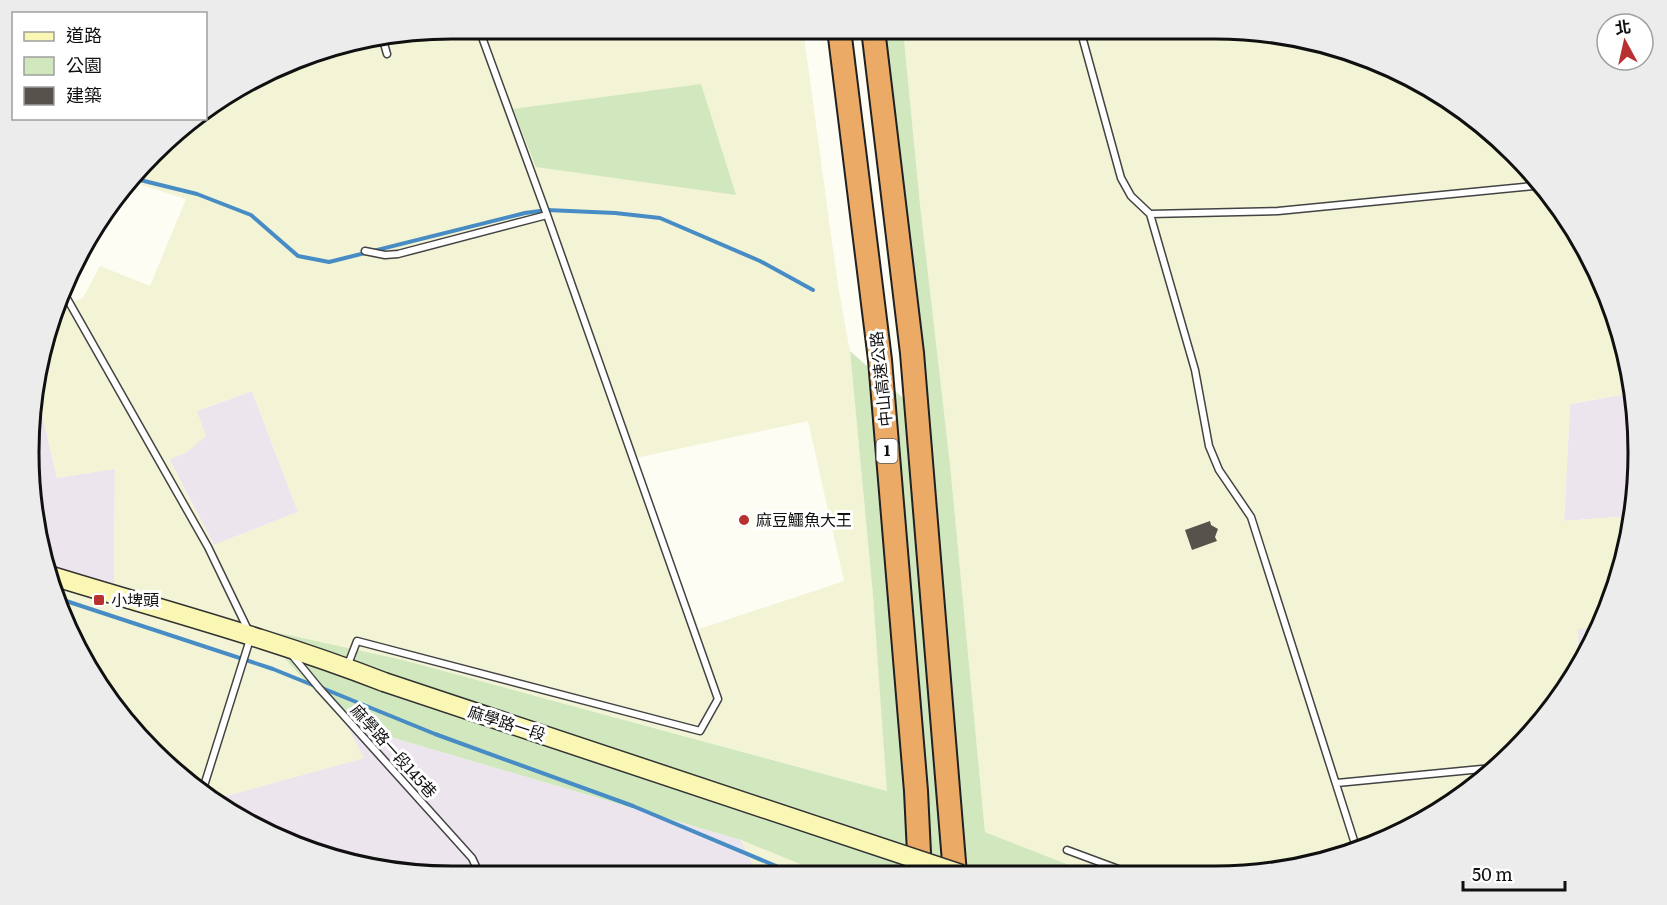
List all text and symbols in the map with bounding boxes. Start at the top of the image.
legend [12,12,207,120]
north arrow [1595,12,1655,72]
text: 北 [1613,13,1632,39]
text: 道路 [66,21,102,48]
text: 公園 [66,51,102,78]
text: 建築 [66,81,102,108]
street label: 中山高速公路 [863,330,897,428]
road number: 1 [876,439,898,463]
place label: 麻豆鱷魚大王 [756,507,852,531]
marker: 麻豆鱷魚大王 [737,513,751,527]
place label: 小埤頭 [111,587,159,611]
marker: 小埤頭 [92,593,106,607]
street label: 麻學路一段145巷 [346,698,443,803]
street label: 麻學路一段 [466,698,549,746]
scale bar [1463,854,1565,892]
text: 50 m [1472,860,1513,887]

